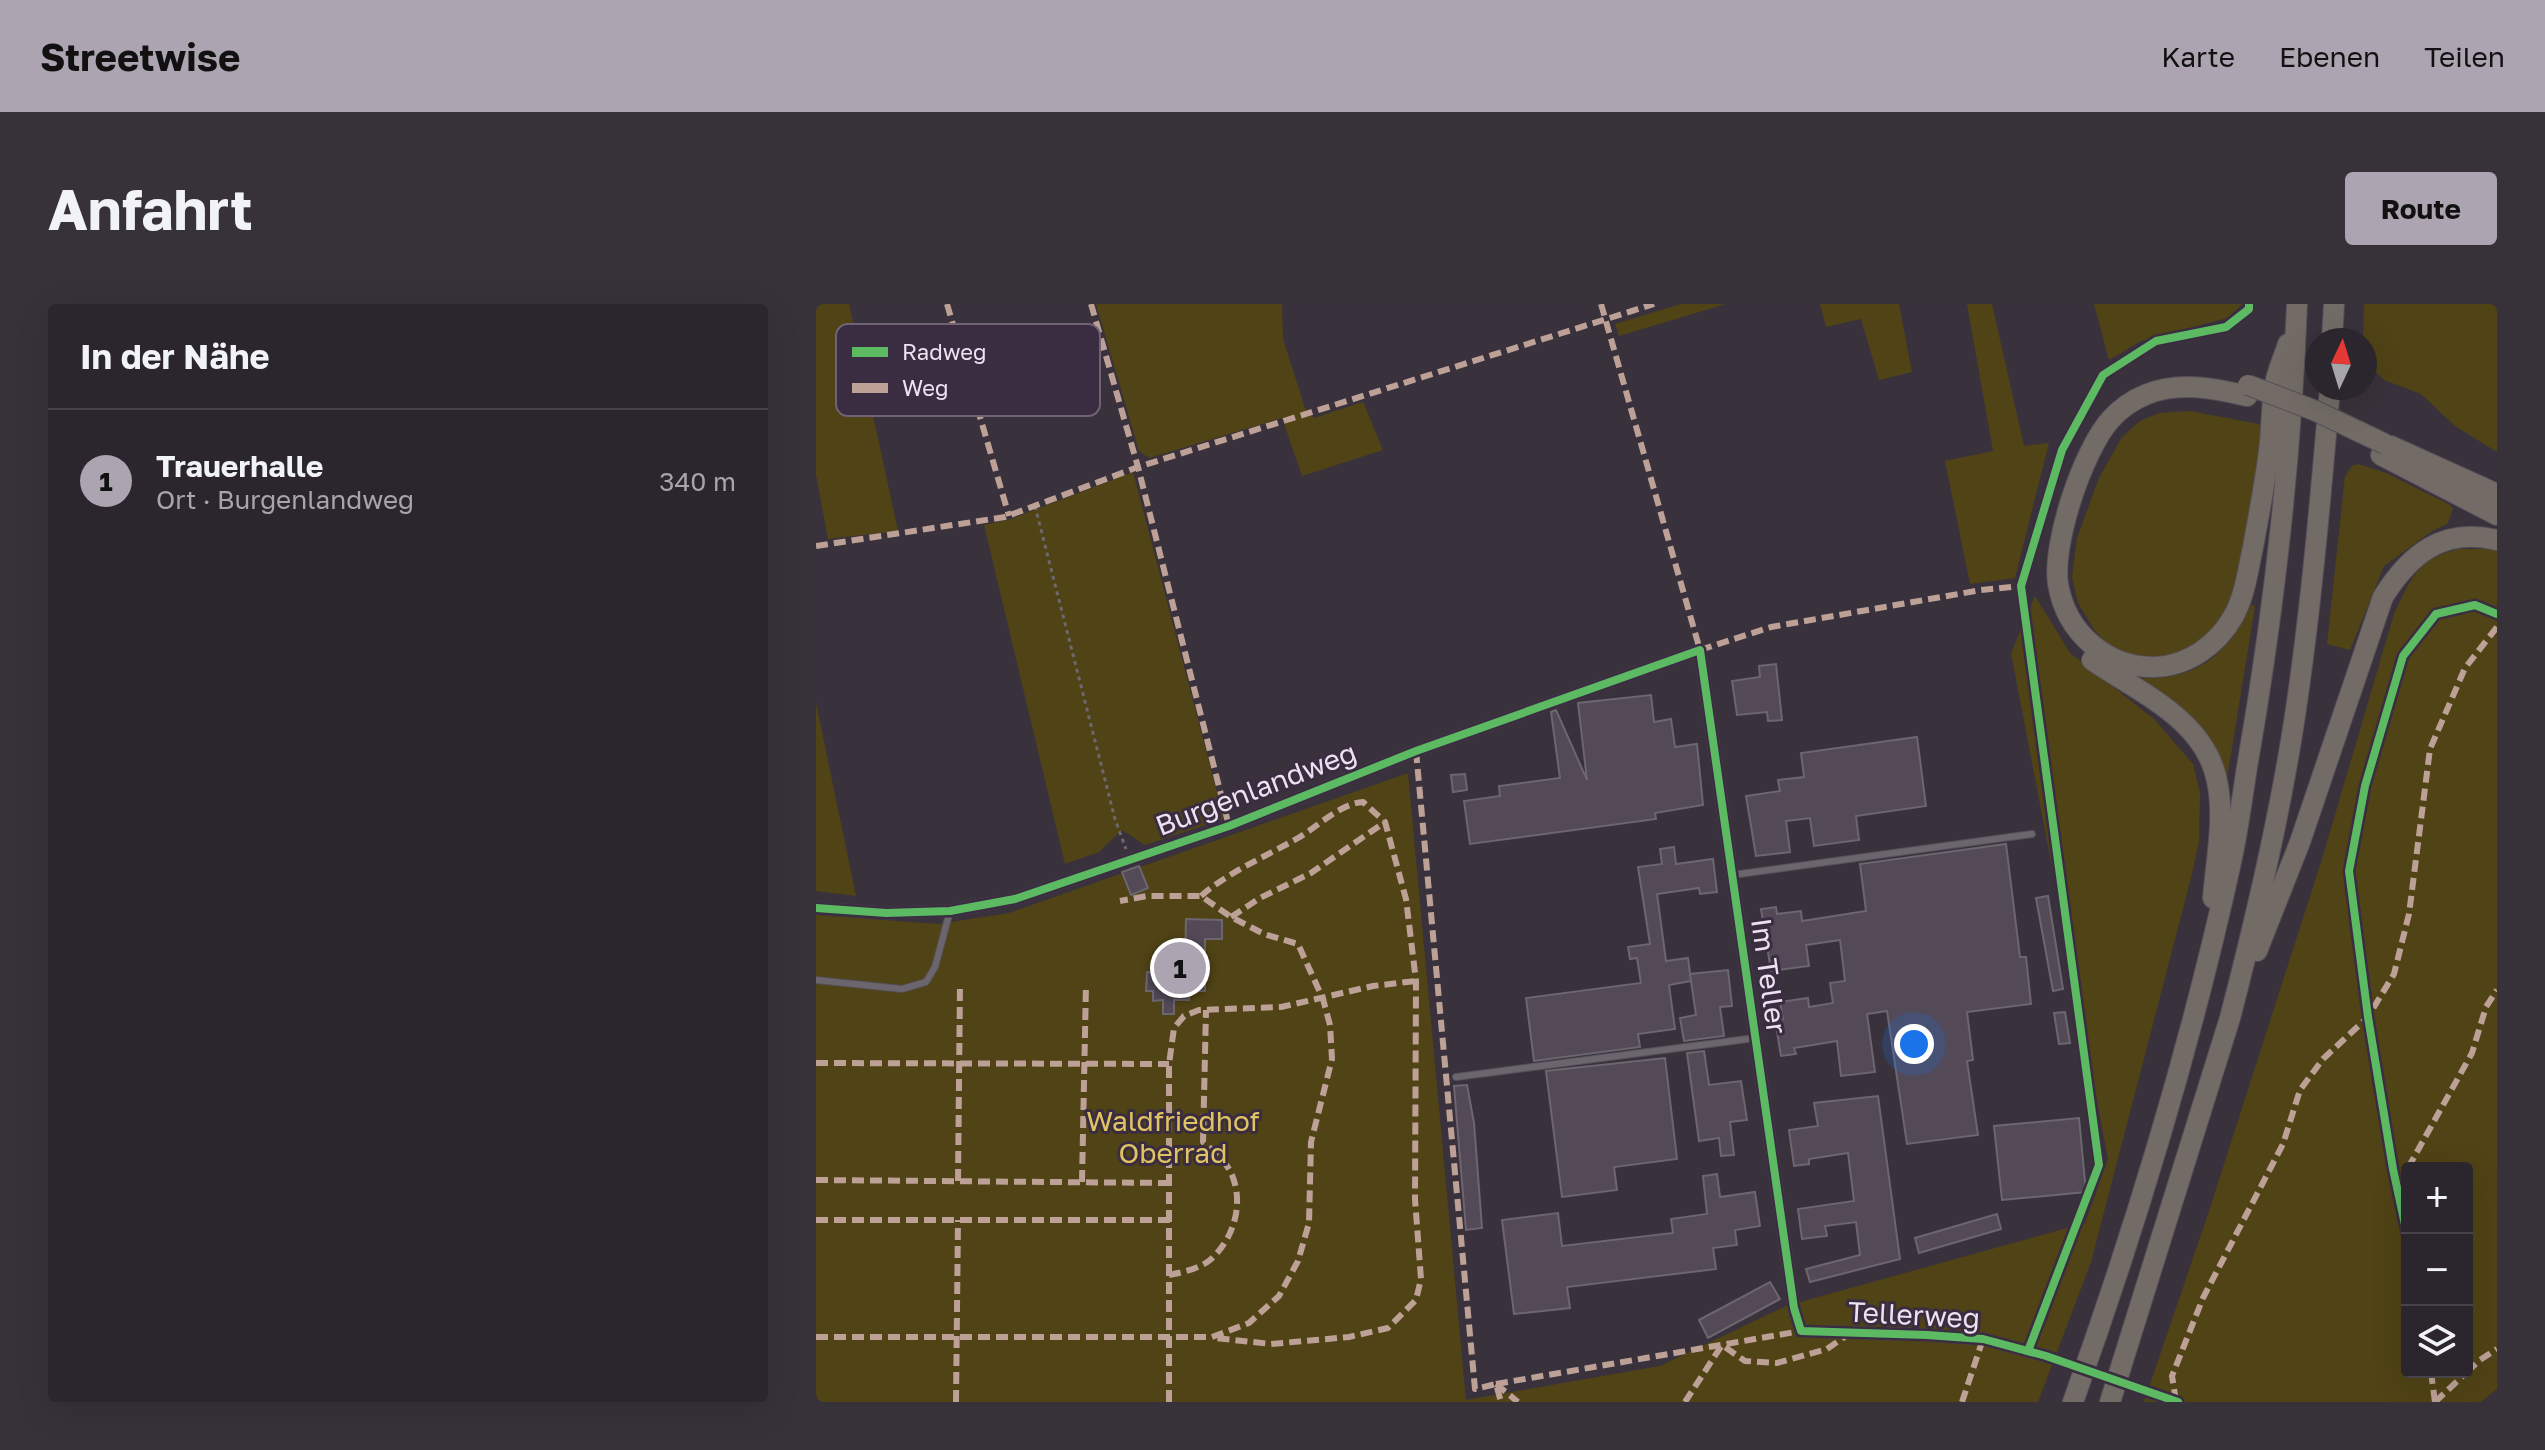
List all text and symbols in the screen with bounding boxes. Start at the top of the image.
text: Streetwise [40,34,240,79]
text: Karte [2161,40,2235,73]
text: Ebenen [2279,40,2380,73]
text: Teilen [2424,40,2505,73]
button: Route [2345,172,2497,245]
text: Anfahrt [48,175,253,242]
legend [836,324,1100,416]
north arrow [2305,328,2377,400]
text: In der Nähe [80,336,270,376]
text: Radweg [902,338,987,365]
text: Weg [902,374,949,401]
text: Trauerhalle [156,448,323,484]
text: 1 [99,466,113,497]
text: 340 m [659,466,736,497]
text: Ort · Burgenlandweg [156,484,414,515]
street label: Burgenlandweg [1151,735,1361,842]
street label: Im Teller [1745,916,1794,1036]
pin: 1 [1154,938,1206,998]
your location [1894,1024,1934,1064]
park label: Waldfriedhof Oberrad [1086,1104,1260,1169]
map controls [2401,1162,2473,1378]
button: + [2401,1162,2473,1234]
button: − [2401,1234,2473,1306]
street label: Tellerweg [1847,1295,1981,1334]
button: layers [2401,1306,2473,1378]

